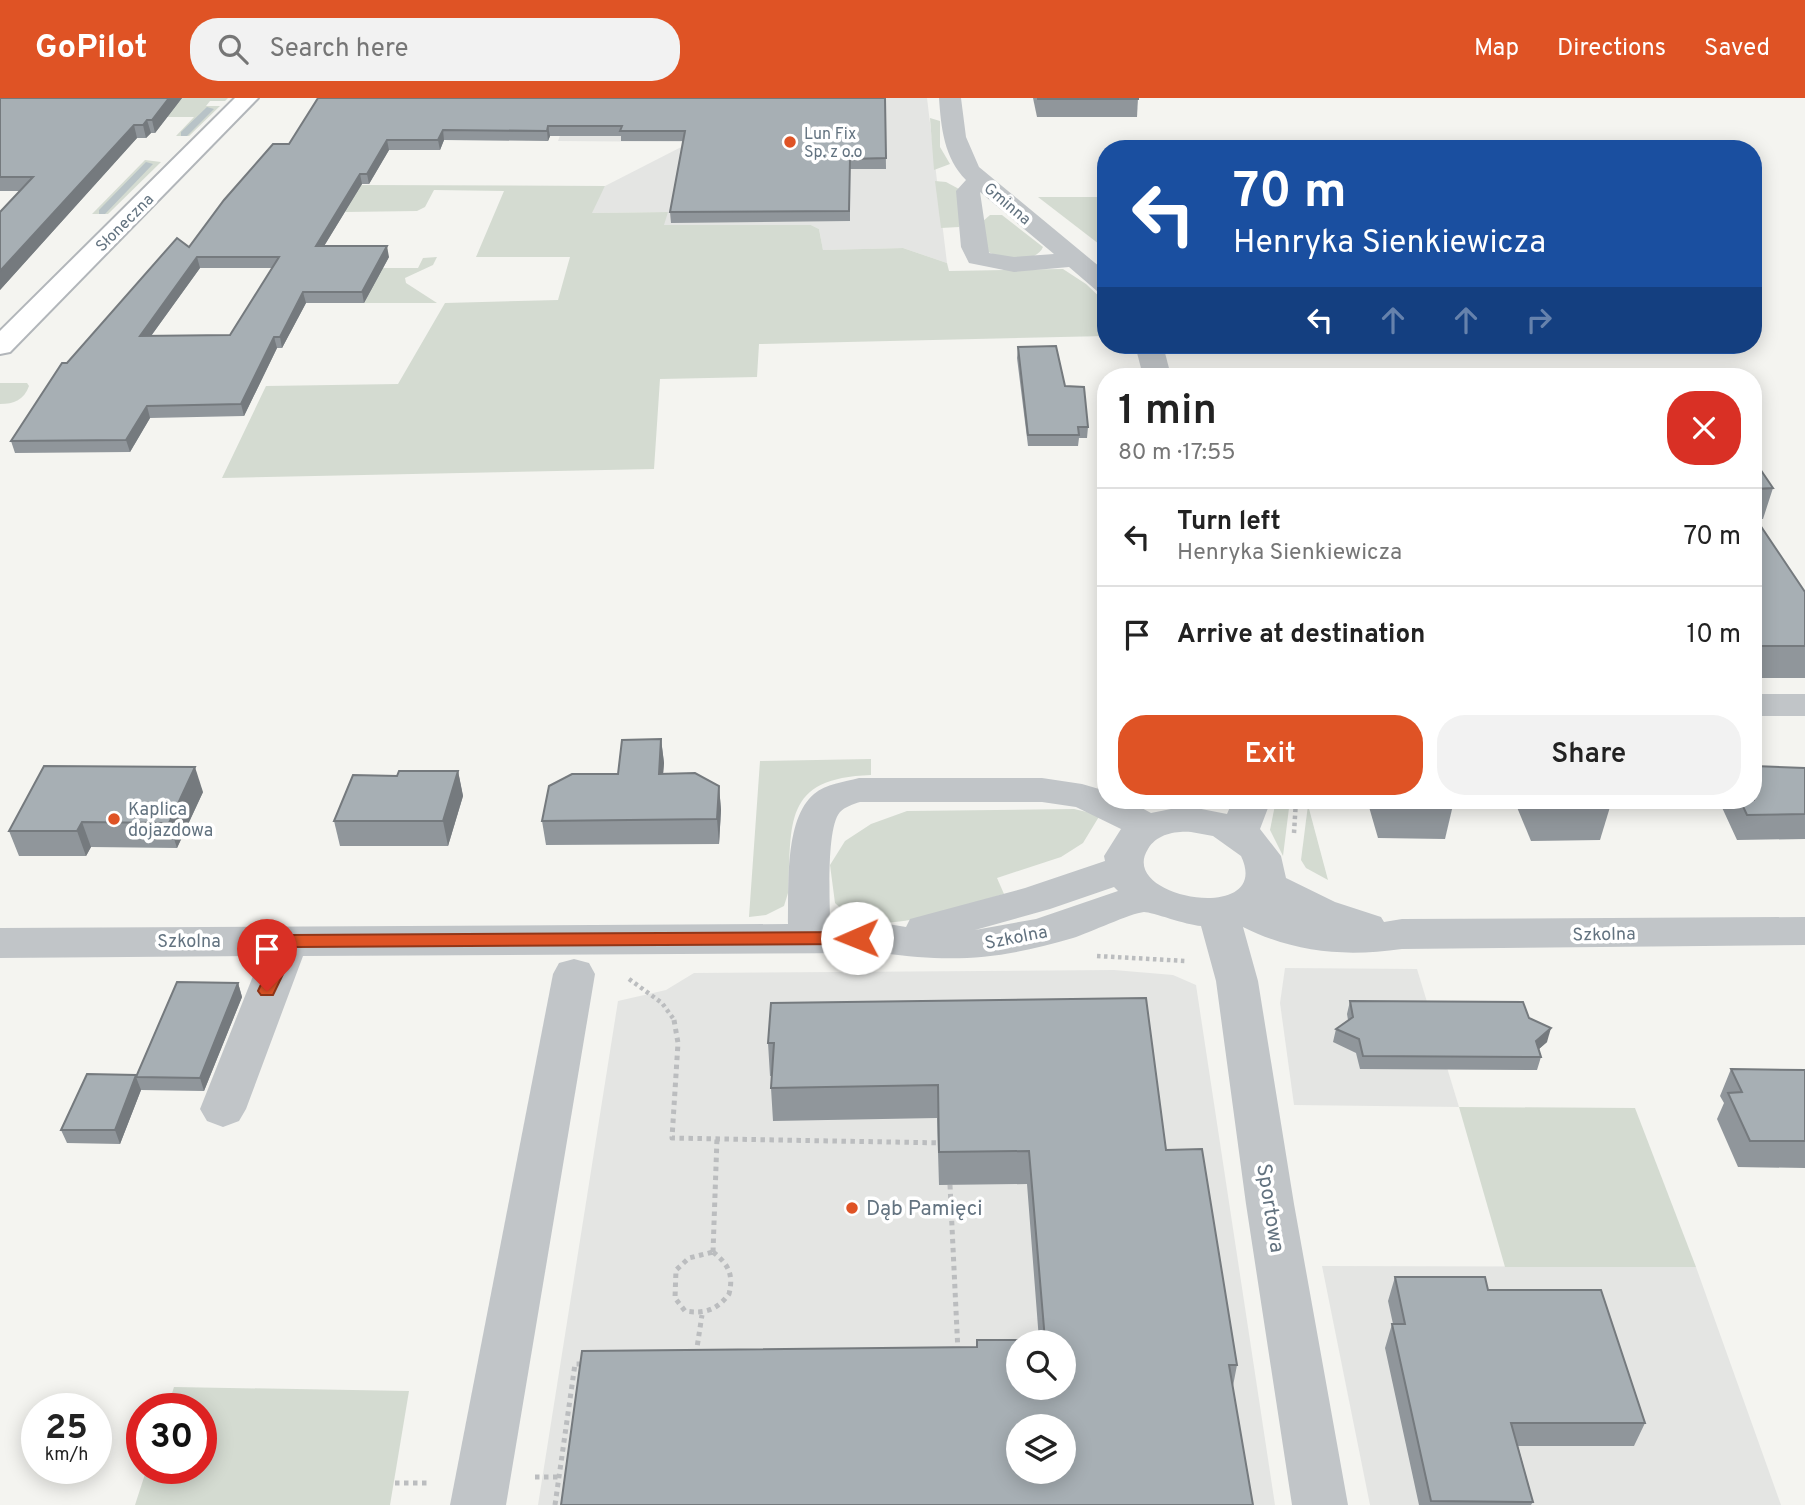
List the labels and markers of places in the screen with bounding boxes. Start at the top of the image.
place label: Lun Fix Sp. z o.o [804,125,863,163]
marker: Lun Fix Sp. z o.o [782,134,798,150]
place label: Kaplica dojazdowa [128,799,213,843]
marker: Kaplica dojazdowa [106,811,122,827]
pin [237,919,297,991]
place label: Dąb Pamięci [866,1196,983,1223]
marker: Dąb Pamięci [844,1200,860,1216]

